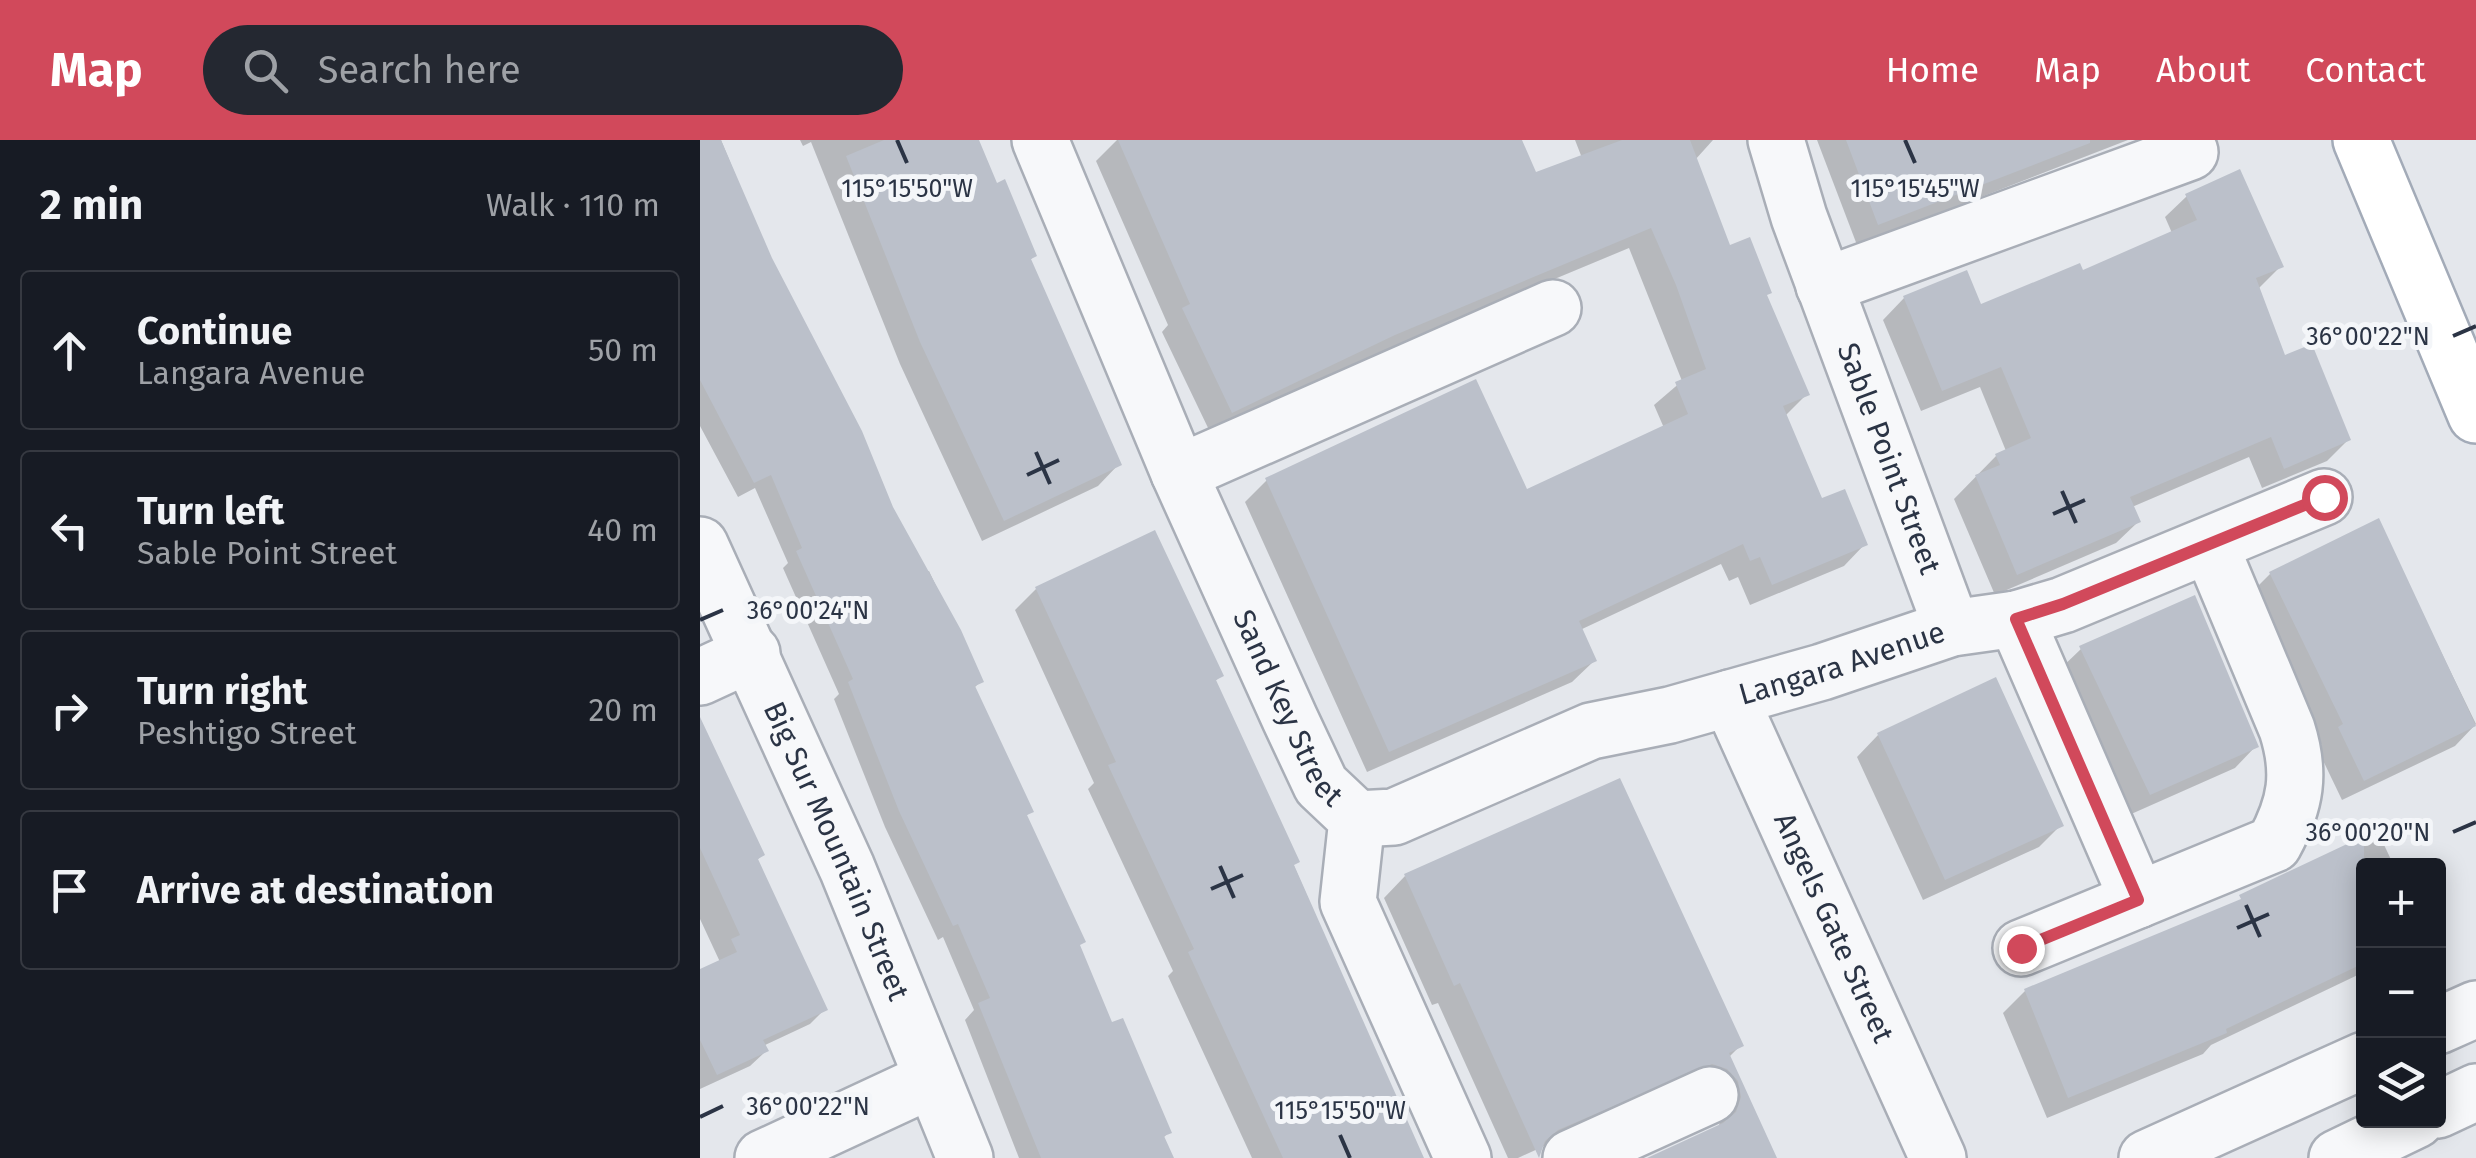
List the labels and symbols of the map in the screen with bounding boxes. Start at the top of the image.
text: 115°15'50"W [841,174,973,204]
text: 115°15'45"W [1850,174,1980,204]
text: 36°00'22"N [2306,322,2430,352]
street label: Sable Point Street [1829,338,1948,579]
route start [2302,475,2348,521]
text: 36°00'24"N [747,596,869,626]
street label: Sand Key Street [1225,604,1350,814]
street label: Langara Avenue [1735,614,1950,713]
street label: Big Sur Mountain Street [756,696,917,1006]
street label: Angels Gate Street [1766,807,1901,1048]
text: 36°00'20"N [2306,818,2430,848]
route end [1999,926,2045,972]
text: 36°00'22"N [746,1092,870,1122]
text: 115°15'50"W [1274,1096,1406,1126]

